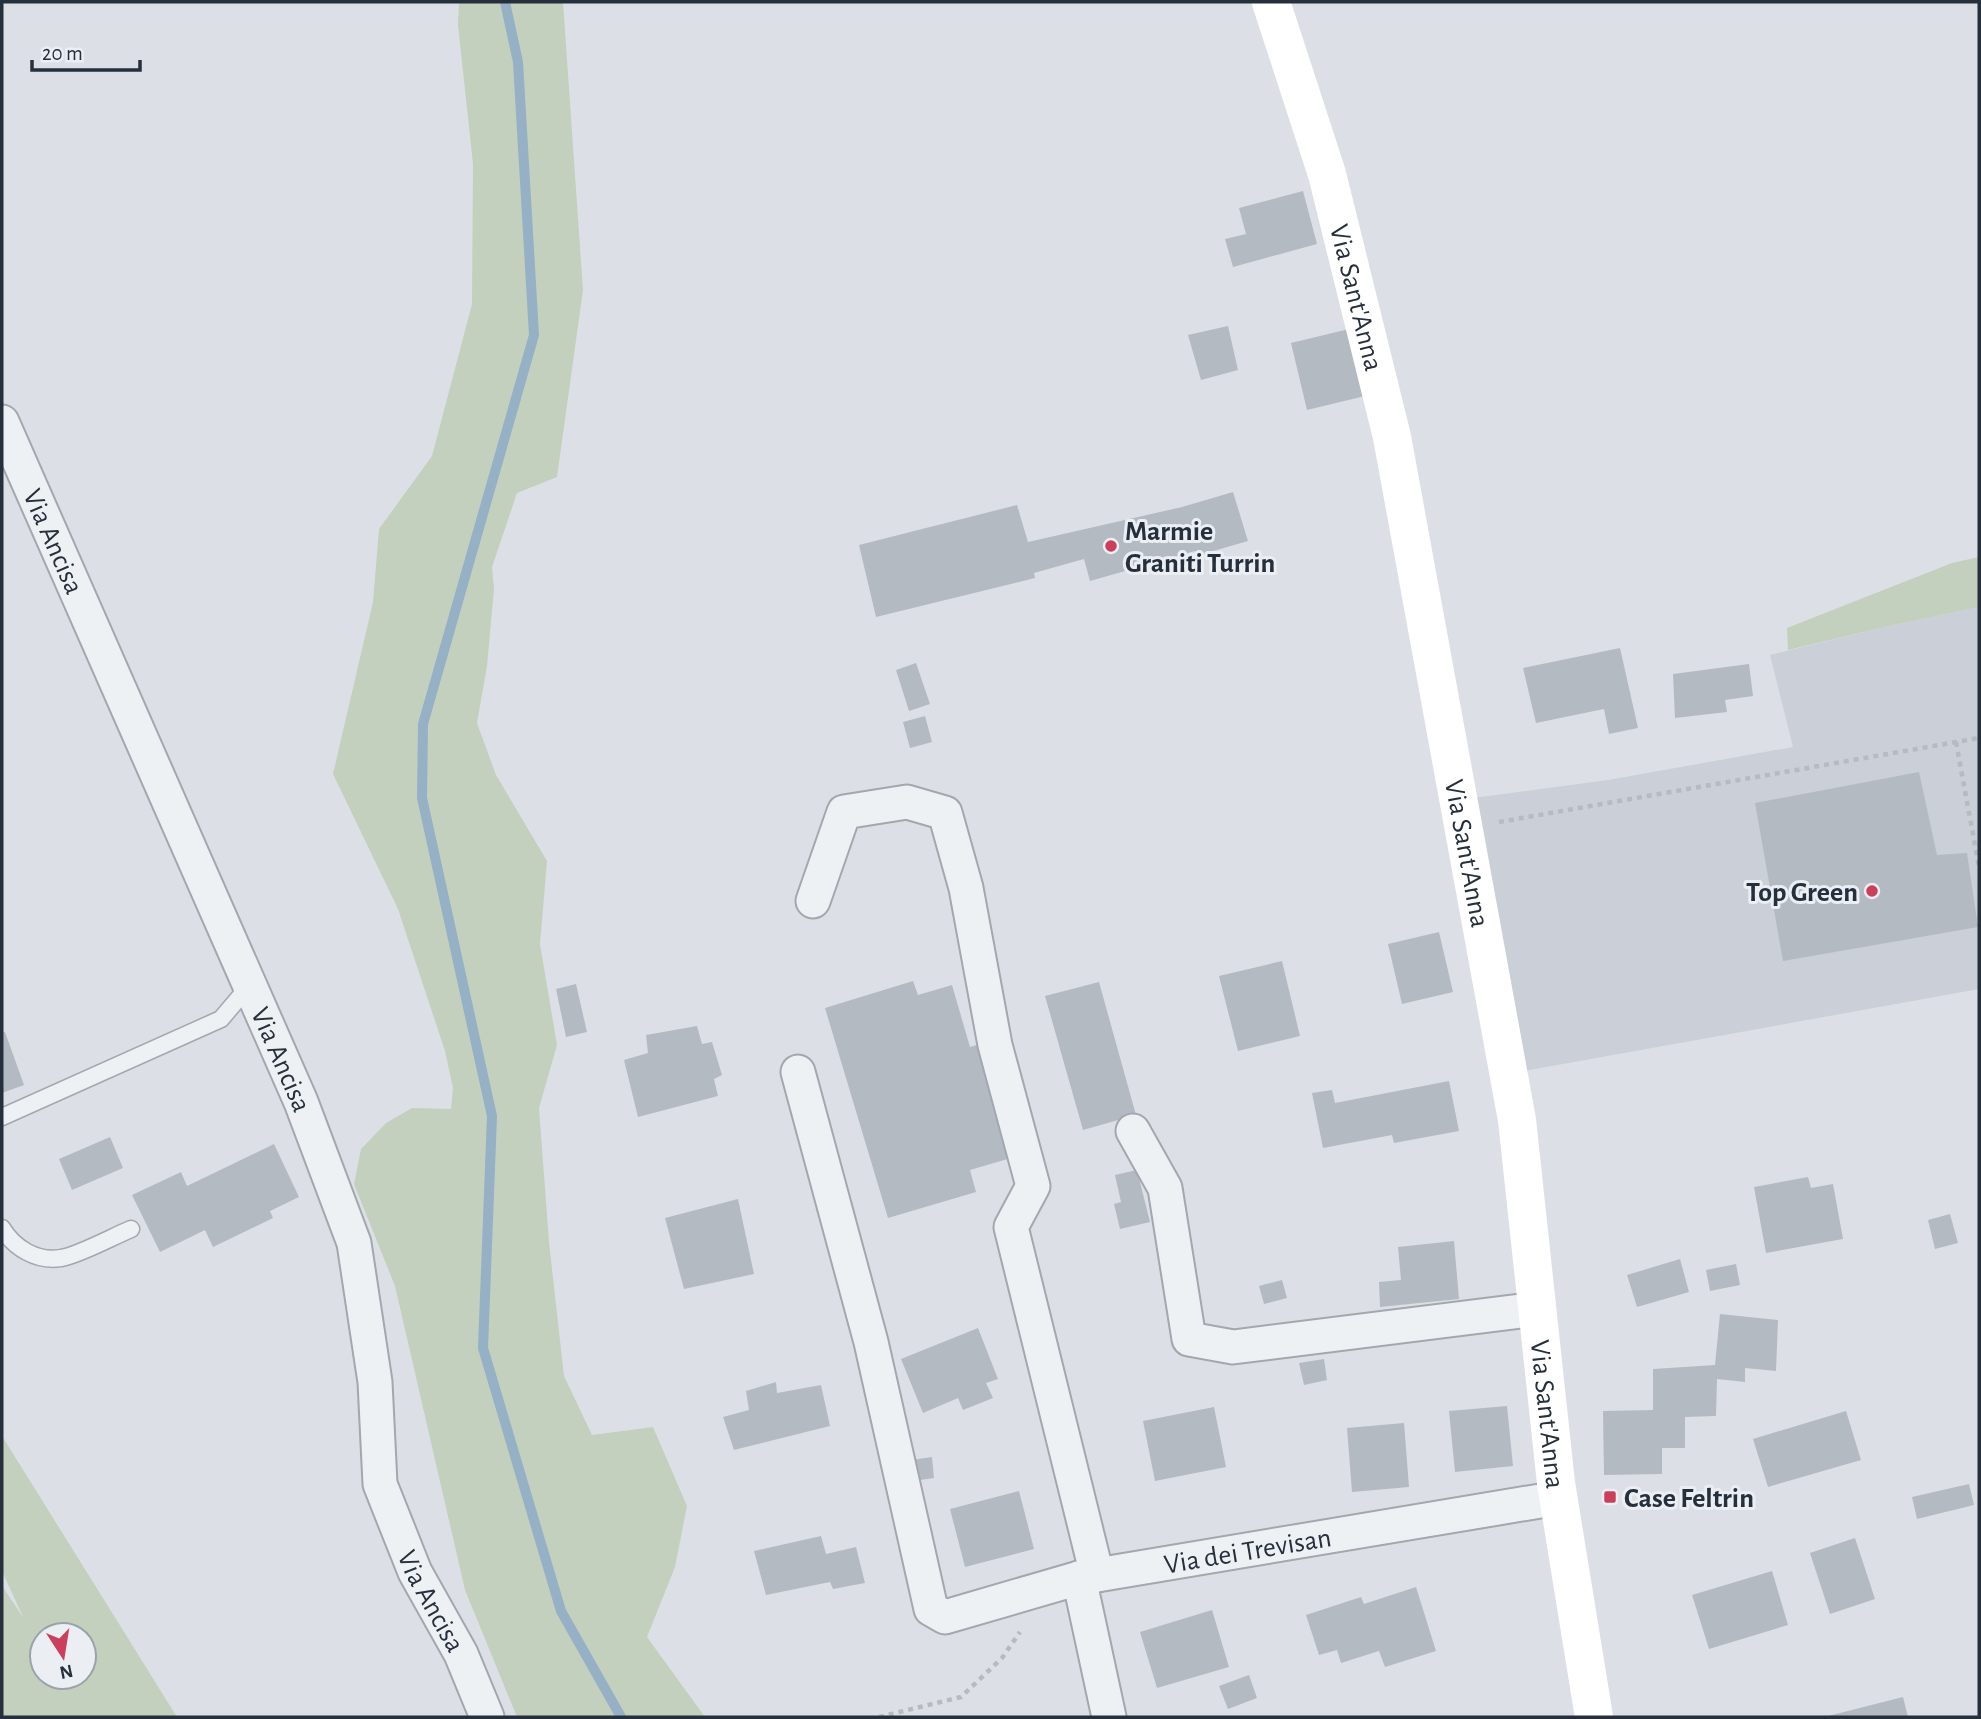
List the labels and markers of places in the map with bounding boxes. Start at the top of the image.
place label: Marmie Graniti Turrin [1125,518,1275,578]
marker: Marmie Graniti Turrin [1103,538,1119,554]
place label: Top Green [1746,879,1858,907]
marker: Top Green [1864,883,1880,899]
place label: Case Feltrin [1624,1485,1754,1513]
marker: Case Feltrin [1602,1489,1618,1505]

